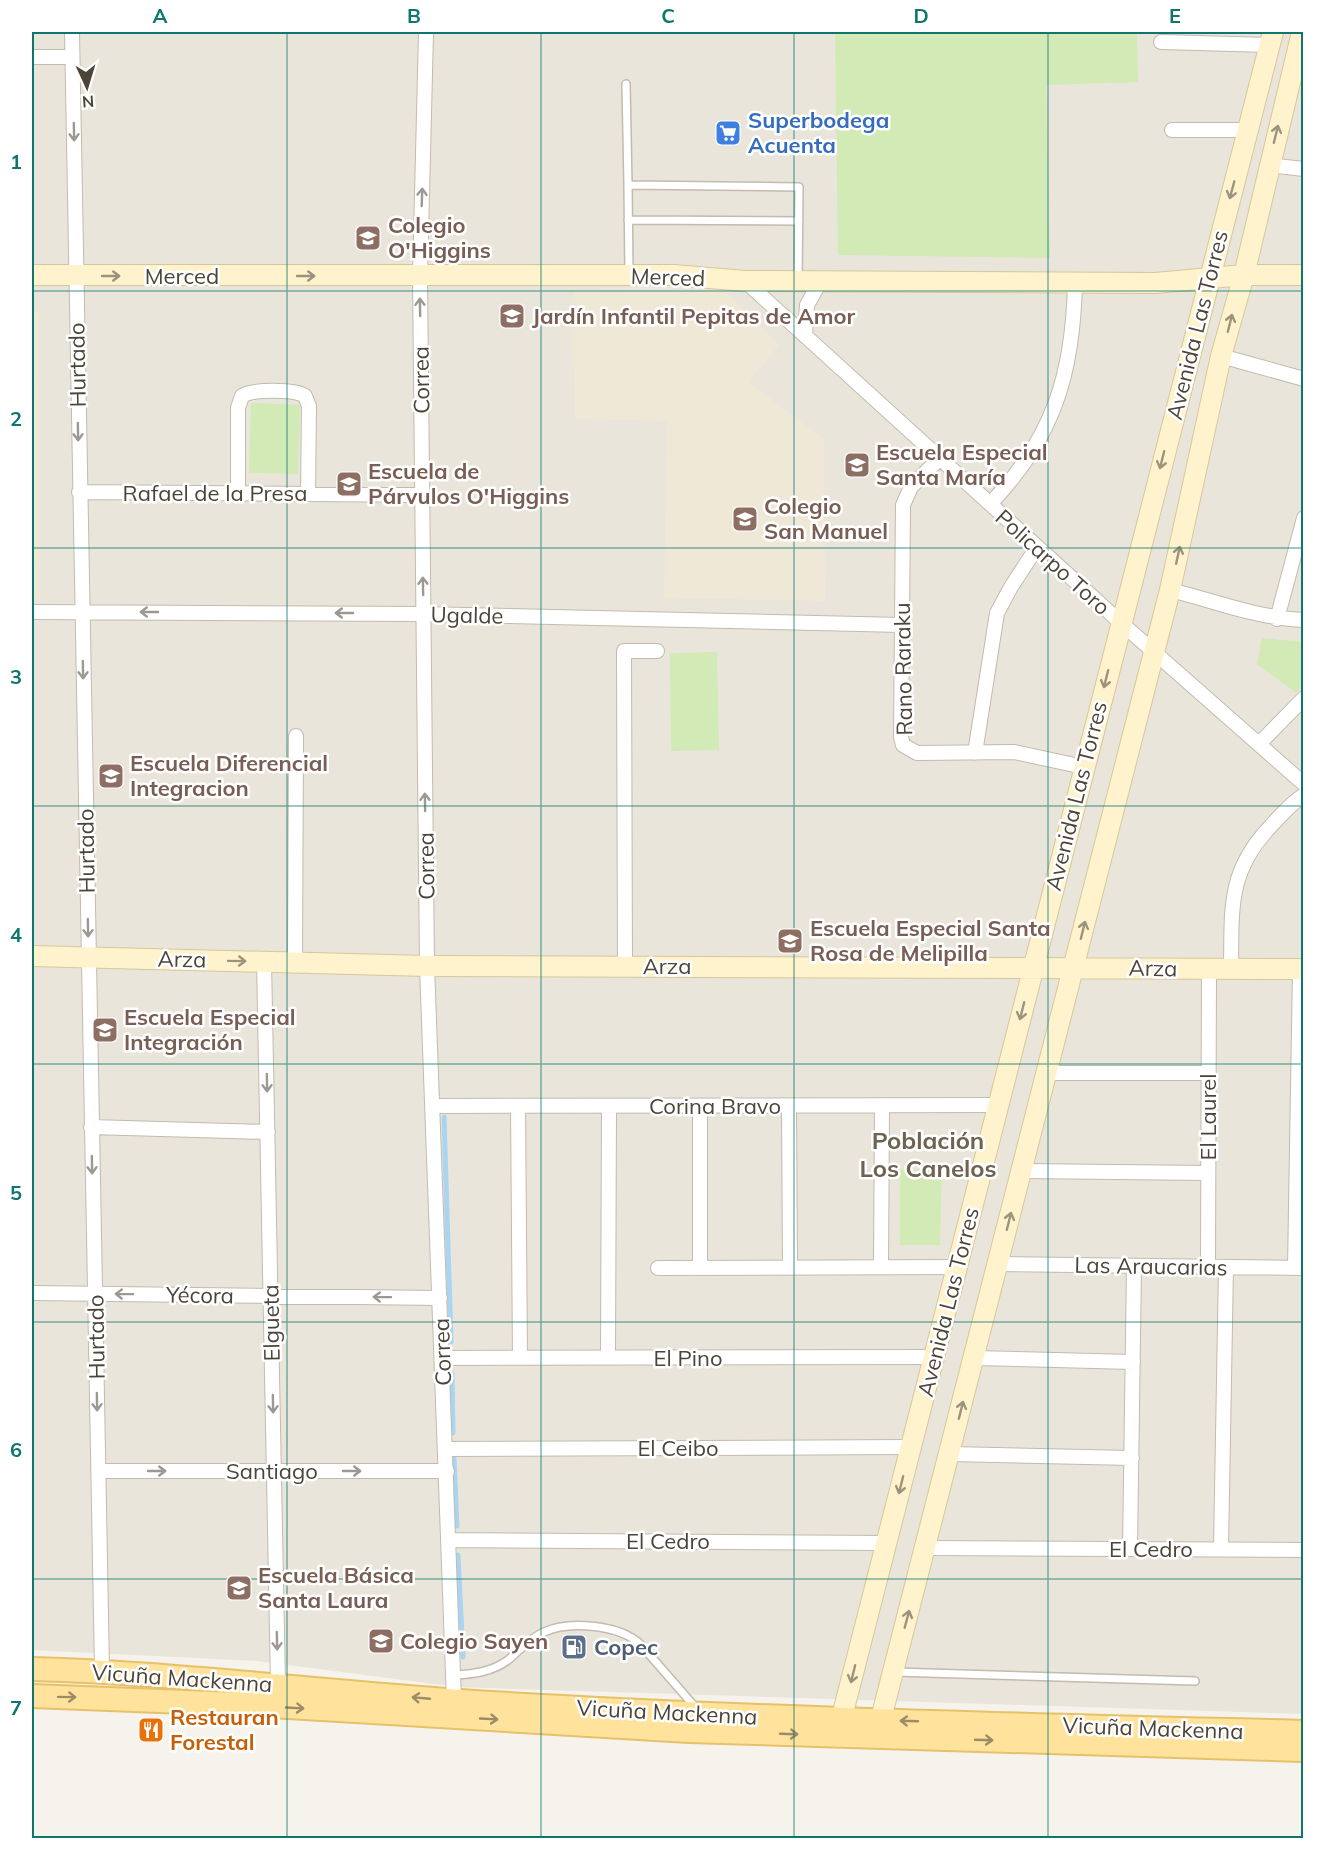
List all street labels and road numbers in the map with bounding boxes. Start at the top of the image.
street label: Avenida Las Torres [1160,227,1234,423]
street label: Merced [145,262,219,290]
street label: Merced [630,262,706,292]
street label: Hurtado [62,322,92,408]
street label: Correa [406,346,436,414]
street label: Rafael de la Presa [123,479,307,507]
street label: Policarpo Toro [990,503,1116,621]
street label: Ugalde [430,600,504,630]
street label: Rano Raraku [888,602,918,736]
street label: Avenida Las Torres [1039,698,1113,894]
street label: Hurtado [71,808,101,894]
street label: Correa [411,832,441,900]
street label: Arza [157,945,207,973]
street label: Arza [643,952,691,980]
street label: Arza [1128,954,1178,982]
street label: El Laurel [1194,1074,1222,1160]
street label: Corina Bravo [649,1092,781,1120]
street label: Avenida Las Torres [911,1204,985,1400]
street label: Las Araucarias [1074,1251,1228,1281]
street label: Yécora [165,1280,234,1310]
street label: Elgueta [256,1284,286,1362]
street label: Hurtado [81,1294,111,1380]
street label: Correa [427,1318,457,1386]
street label: El Pino [654,1344,722,1372]
street label: El Ceibo [637,1434,719,1462]
street label: Santiago [226,1457,318,1485]
street label: El Cedro [626,1527,710,1555]
street label: El Cedro [1109,1535,1193,1563]
street label: Vicuña Mackenna [91,1658,273,1698]
street label: Vicuña Mackenna [576,1693,758,1731]
street label: Vicuña Mackenna [1062,1711,1244,1745]

